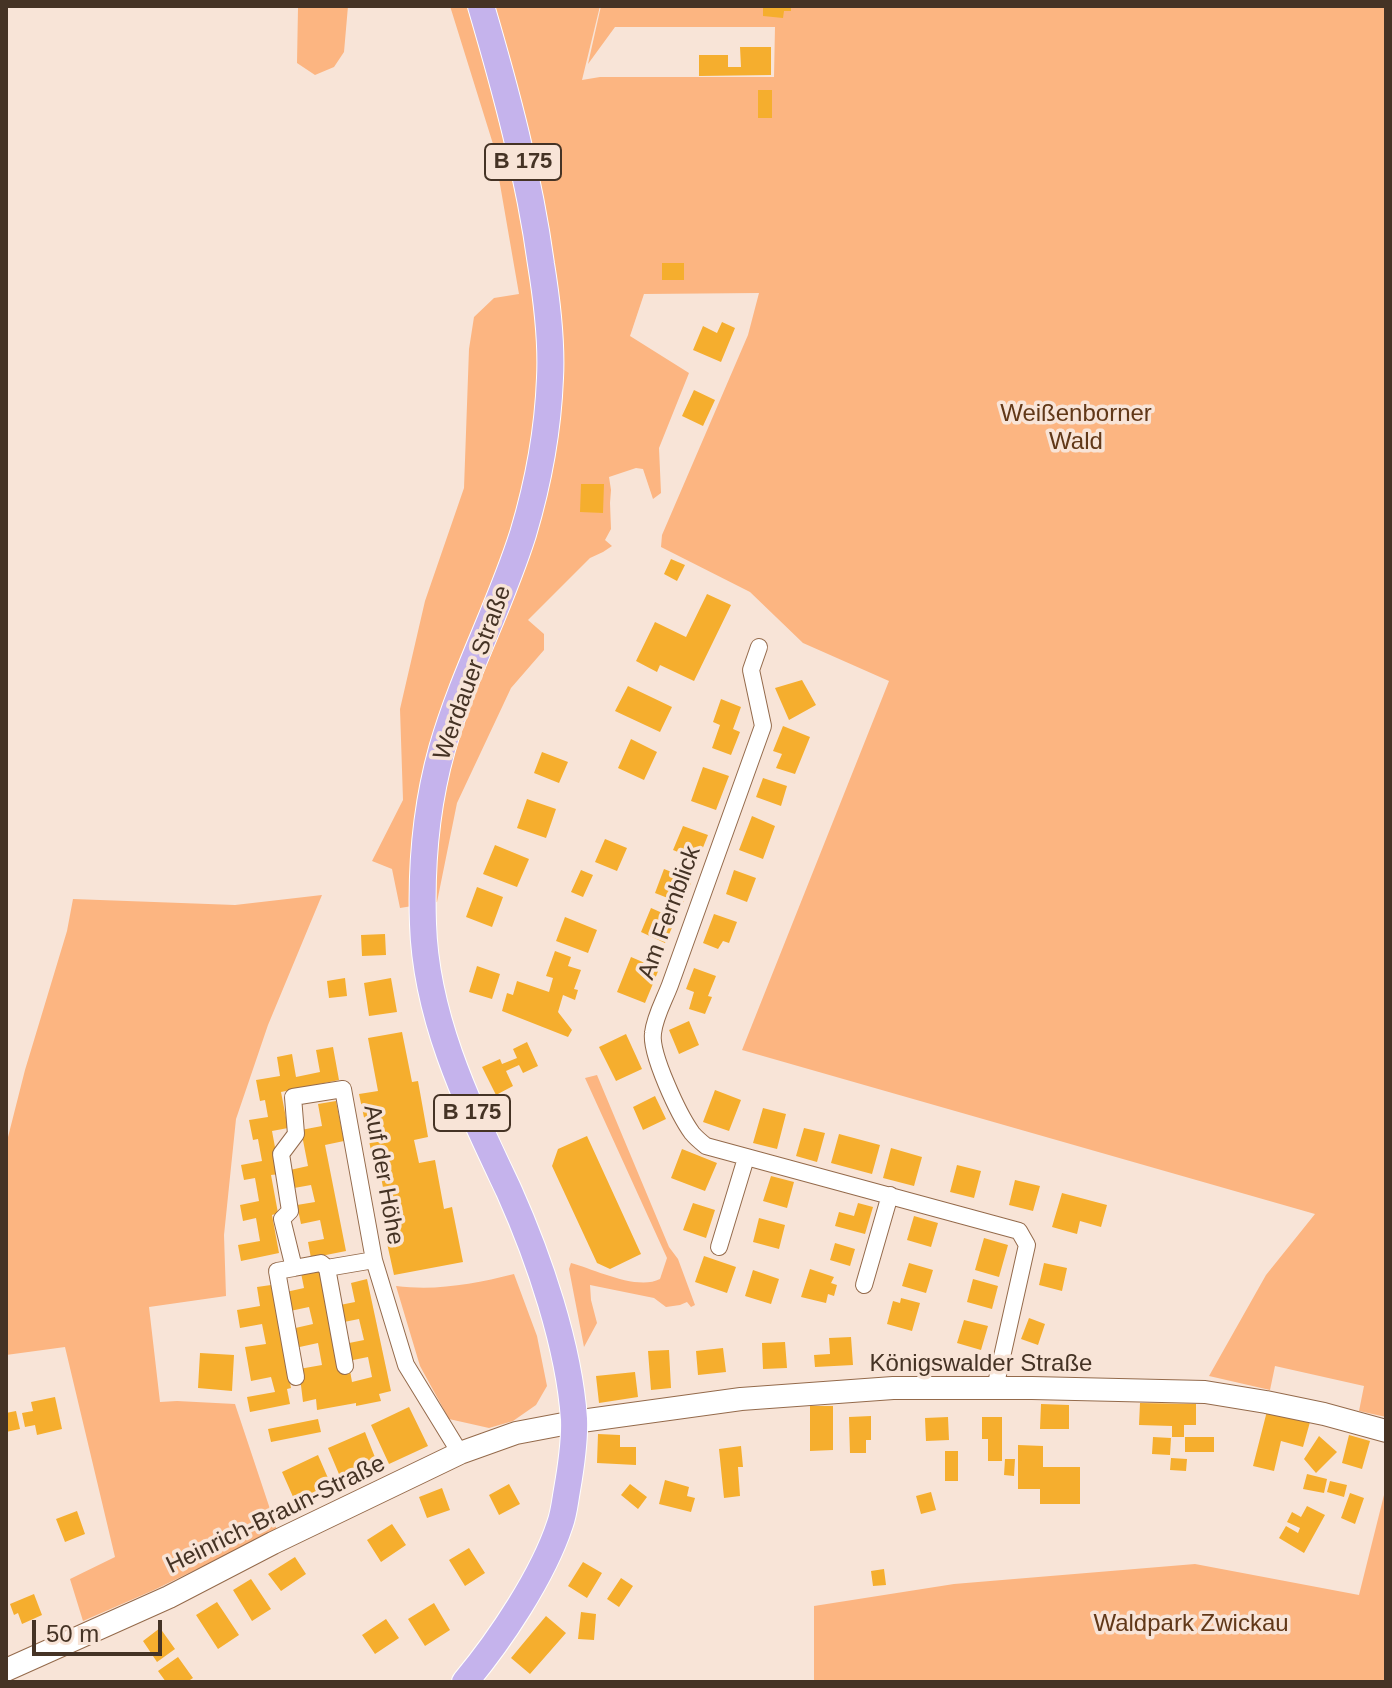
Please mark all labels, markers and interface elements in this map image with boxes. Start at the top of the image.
road number: B 175 [485,144,561,180]
park label: Weißenborner Wald [1000,400,1152,456]
street label: Werdauer Straße [428,582,518,764]
street label: Am Fernblick [633,842,707,984]
road number: B 175 [434,1095,510,1131]
street label: Auf der Höhe [357,1103,409,1247]
street label: Königswalder Straße [870,1350,1092,1378]
street label: Heinrich-Braun-Straße [162,1449,390,1581]
scale bar [36,1604,166,1654]
park label: Waldpark Zwickau [1093,1610,1289,1638]
text: 50 m [46,1620,99,1647]

